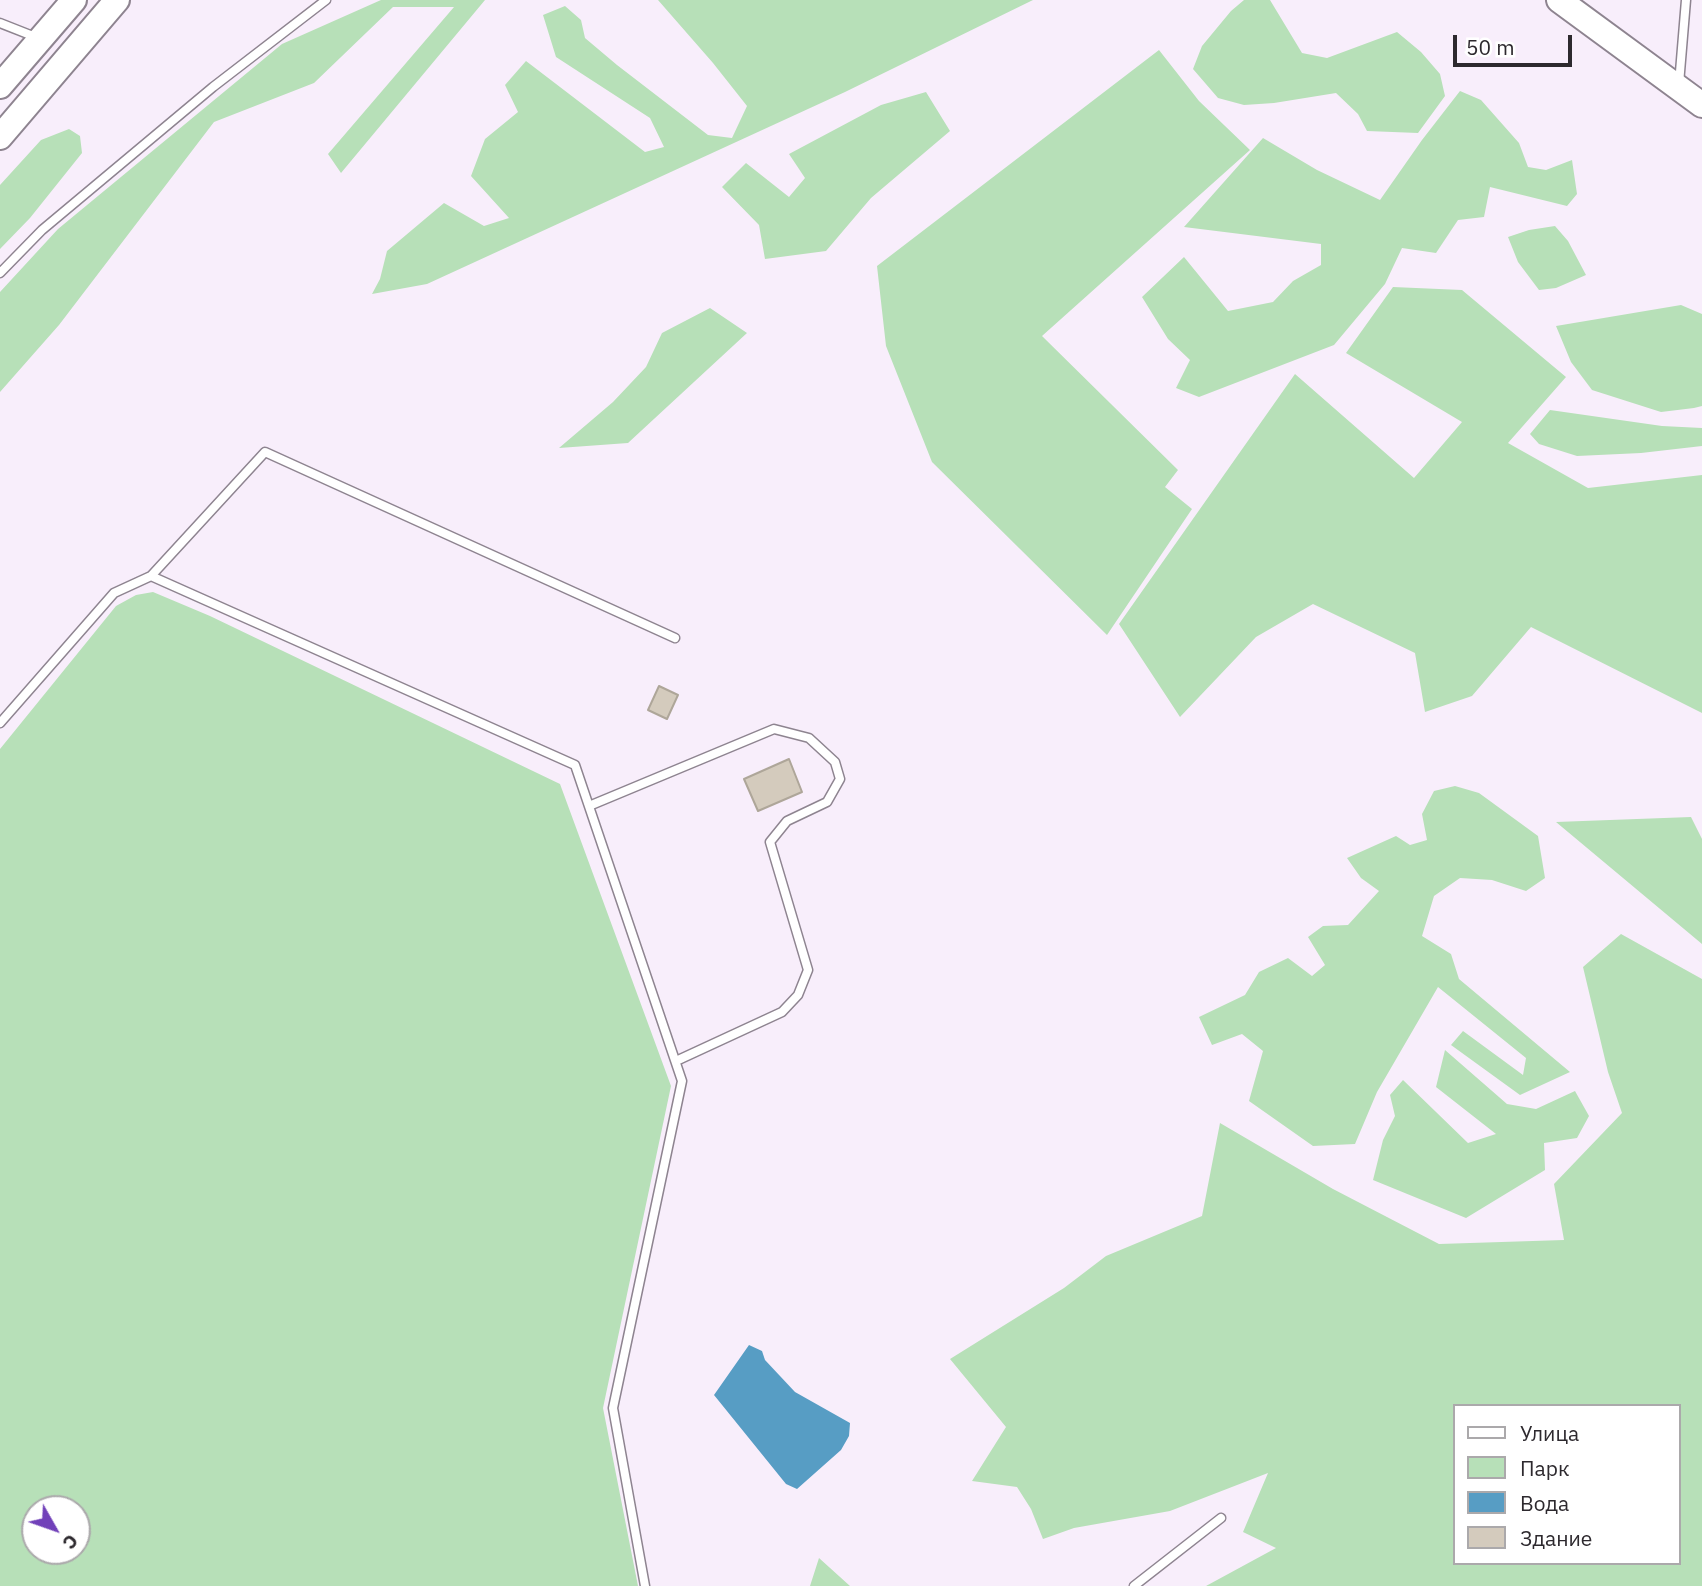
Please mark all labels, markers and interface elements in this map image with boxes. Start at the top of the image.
scale bar [1457,21,1576,65]
text: 50 m [1466,33,1515,61]
legend [1454,1404,1681,1565]
text: Улица [1520,1419,1579,1447]
text: Парк [1520,1454,1570,1482]
text: Вода [1520,1489,1569,1517]
north arrow [21,1495,91,1565]
text: Здание [1520,1524,1592,1552]
text: С [57,1530,84,1555]

